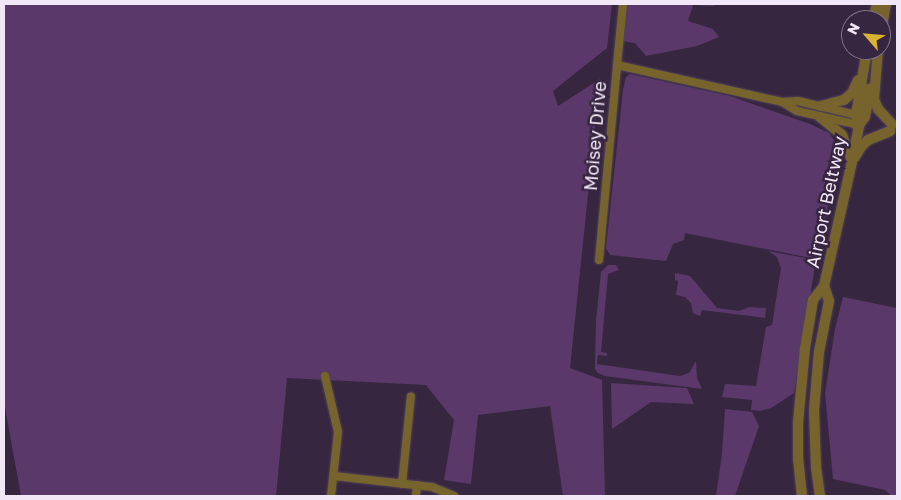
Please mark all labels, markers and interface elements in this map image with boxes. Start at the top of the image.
north arrow [841,10,891,60]
text: N [843,20,863,37]
street label: Moisey Drive [579,80,611,192]
street label: Airport Beltway [801,134,851,270]

